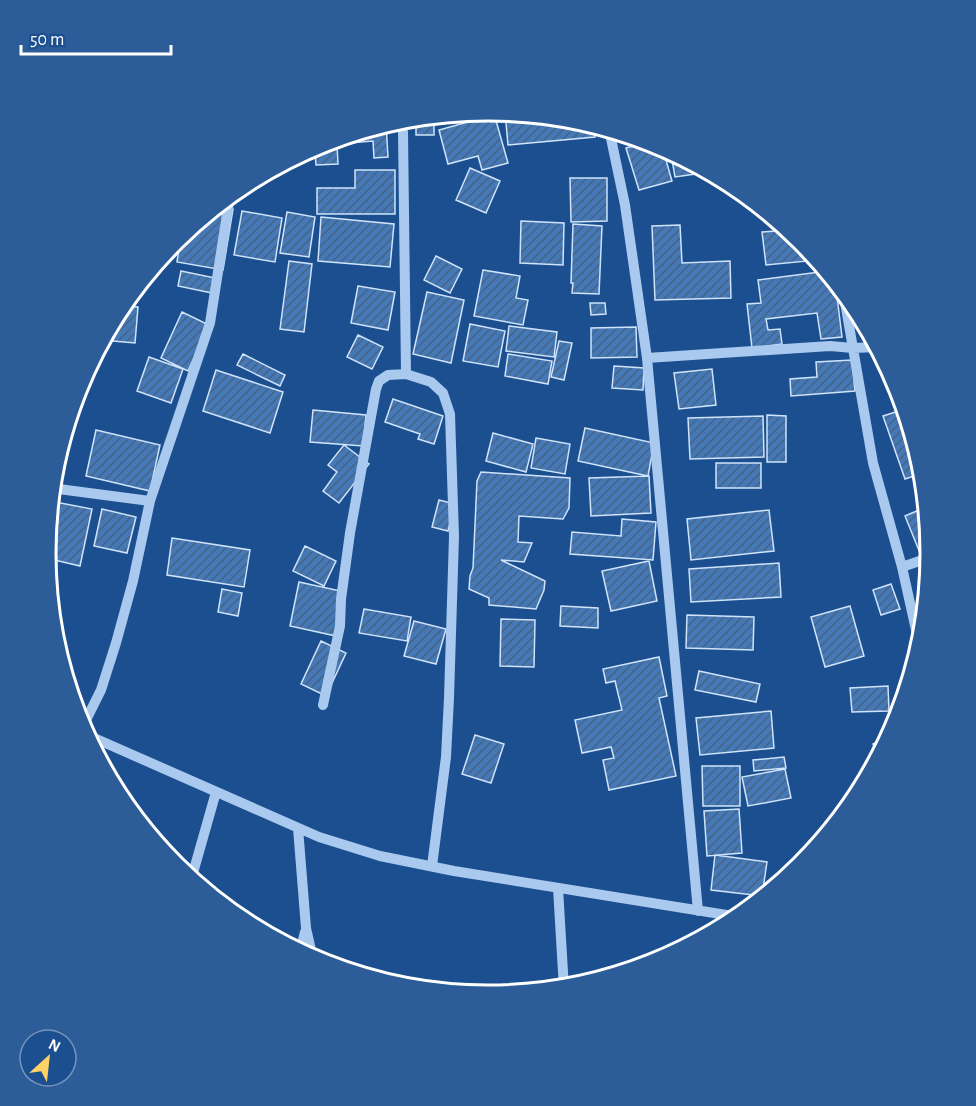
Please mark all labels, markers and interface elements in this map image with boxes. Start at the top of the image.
scale bar [21,18,171,56]
text: 50 m [30,31,64,49]
north arrow [18,1028,78,1088]
text: N [46,1036,63,1055]

